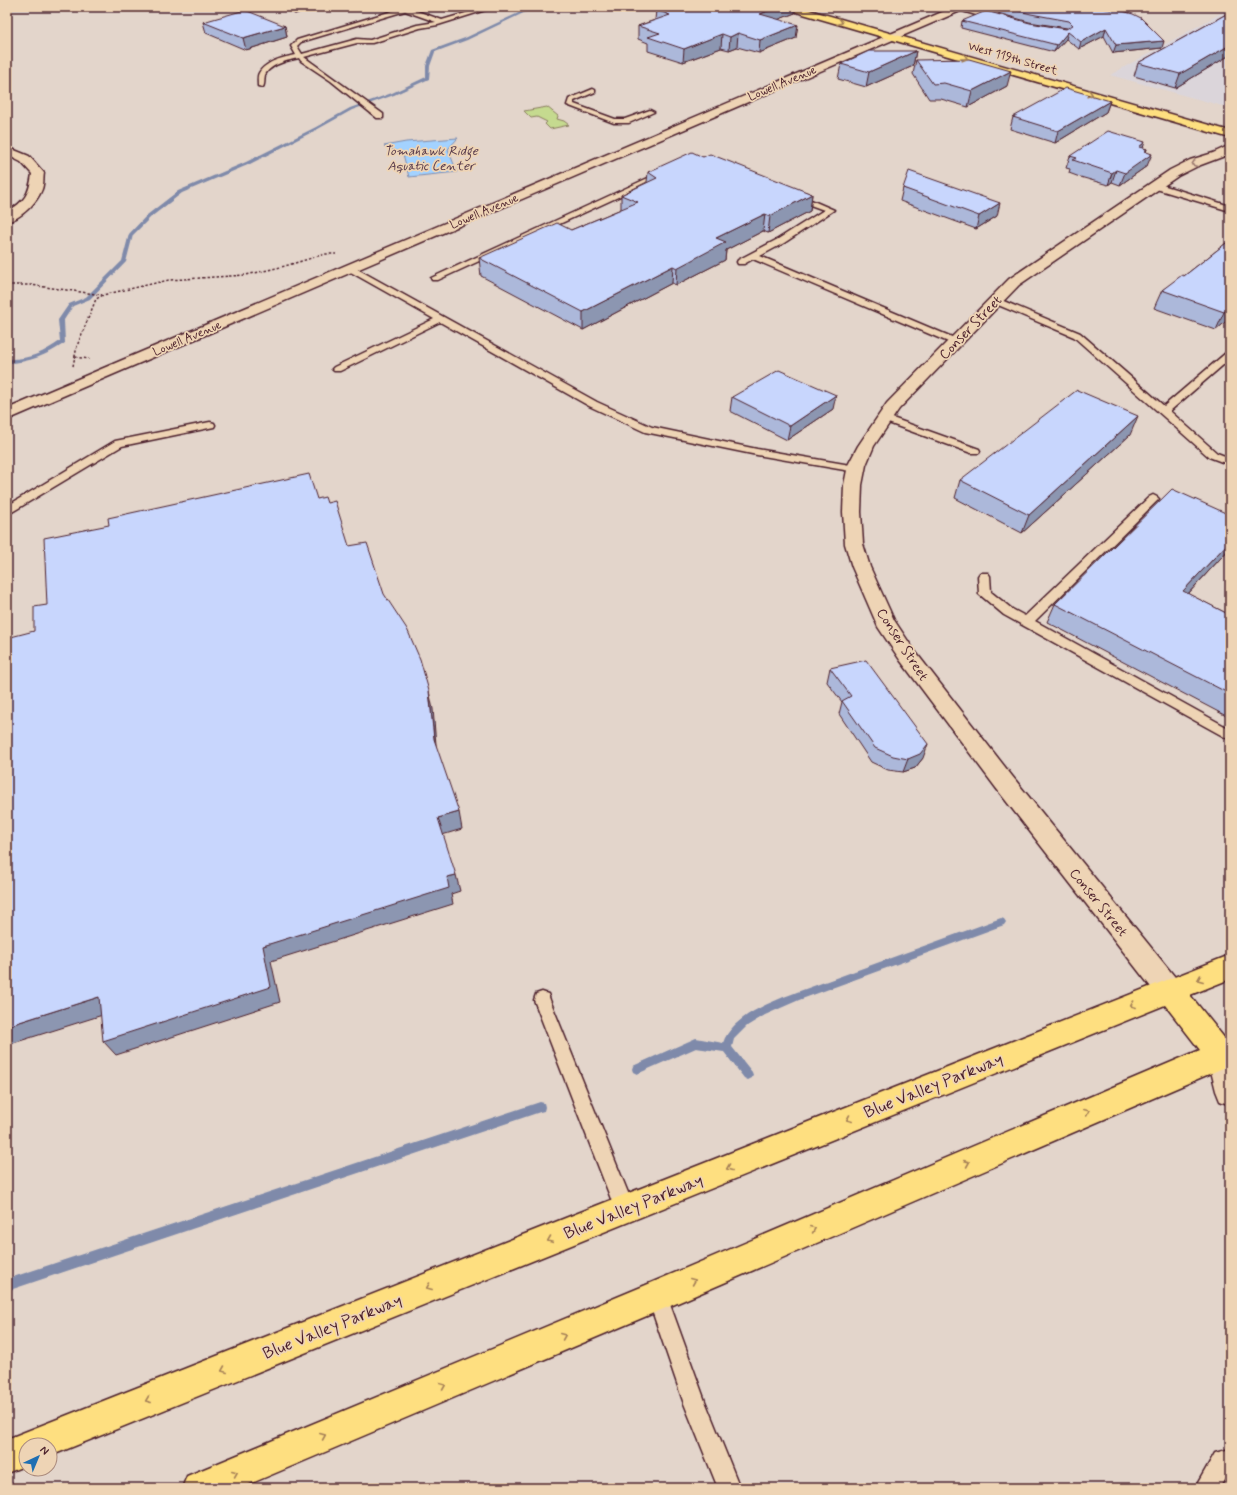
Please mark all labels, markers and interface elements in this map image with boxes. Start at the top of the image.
one-way arrow [836,17,843,26]
street label: West 119th Street [966,39,1059,79]
one-way arrow [961,53,968,62]
street label: Lowell Avenue [746,62,820,106]
one-way arrow [1086,89,1093,98]
water label: Tomahawk Ridge Aquatic Center [384,143,479,175]
one-way arrow [1191,159,1198,167]
street label: Lowell Avenue [448,190,522,234]
street label: Conser Street [935,292,1006,364]
street label: Lowell Avenue [151,317,225,361]
street label: Conser Street [872,605,932,684]
street label: Conser Street [1065,865,1131,941]
one-way arrow [1196,974,1203,982]
one-way arrow [1130,1000,1137,1008]
street label: Blue Valley Parkway [861,1048,1007,1125]
one-way arrow [1082,1109,1090,1117]
one-way arrow [846,1115,853,1123]
one-way arrow [964,1159,971,1167]
one-way arrow [725,1163,732,1171]
street label: Blue Valley Parkway [561,1169,707,1246]
one-way arrow [808,1226,816,1234]
one-way arrow [546,1235,553,1243]
one-way arrow [689,1278,697,1286]
one-way arrow [425,1283,432,1291]
street label: Blue Valley Parkway [260,1289,406,1366]
one-way arrow [560,1332,567,1340]
one-way arrow [220,1365,227,1373]
one-way arrow [439,1383,447,1391]
one-way arrow [145,1396,152,1404]
one-way arrow [319,1433,327,1441]
north arrow [18,1437,58,1477]
text: N [37,1443,52,1458]
one-way arrow [230,1470,238,1478]

